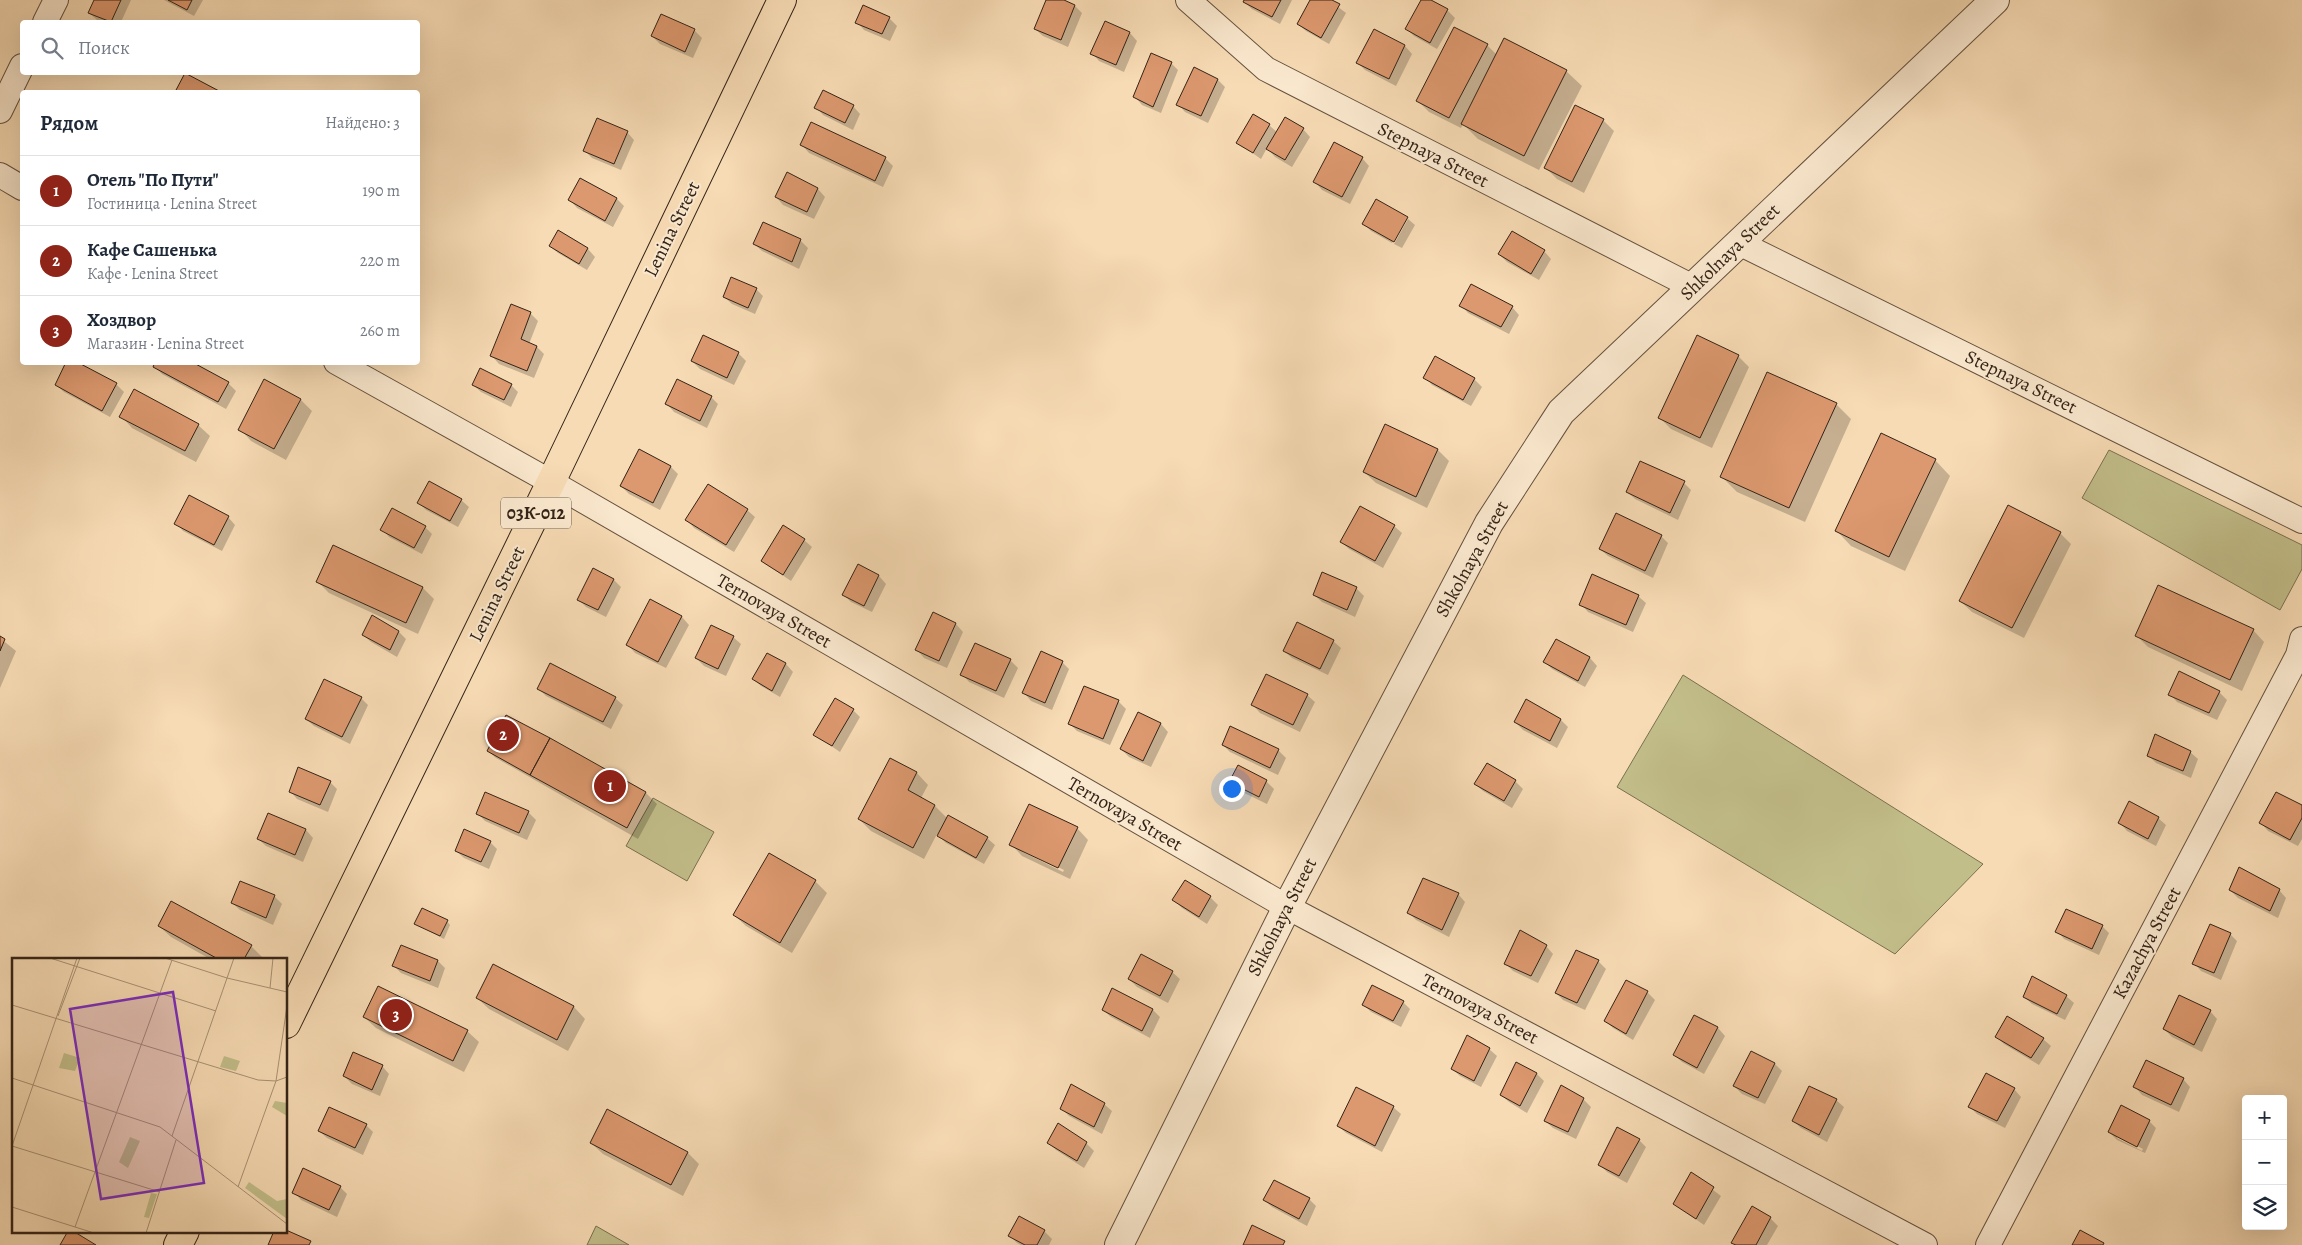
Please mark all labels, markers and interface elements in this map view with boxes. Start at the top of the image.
search box [20,20,420,75]
icon: search [38,34,66,62]
text: Поиск [78,35,130,61]
text: Рядом [40,109,98,137]
text: Найдено: 3 [325,112,400,134]
street label: Stepnaya Street [1373,116,1493,194]
text: Отель "По Пути" [87,167,219,193]
street label: Lenina Street [638,177,706,281]
text: 1 [53,180,59,202]
text: 190 m [362,180,400,202]
text: Гостиница · Lenina Street [87,193,257,215]
street label: Shkolnaya Street [1674,198,1786,306]
text: Кафе Сашенька [87,237,217,263]
text: 2 [52,250,60,272]
text: 220 m [360,250,400,272]
text: Кафе · Lenina Street [87,263,218,285]
text: Хоздвор [87,307,156,333]
text: 3 [53,320,59,342]
text: 260 m [360,320,400,342]
text: Магазин · Lenina Street [87,333,244,355]
street label: Stepnaya Street [1961,344,2081,420]
street label: Shkolnaya Street [1429,496,1515,622]
road number: 03К-012 [501,498,571,528]
street label: Lenina Street [463,542,531,646]
street label: Ternovaya Street [712,568,836,654]
pin: 2 [487,716,519,754]
pin: 1 [594,767,626,805]
street label: Ternovaya Street [1063,771,1187,857]
your location [1219,776,1245,802]
street label: Shkolnaya Street [1241,853,1323,981]
street label: Kazachya Street [2107,882,2187,1004]
inset map [12,958,288,1232]
street label: Ternovaya Street [1417,967,1543,1051]
pin: 3 [380,996,412,1034]
map controls [2242,1095,2287,1230]
button: + [2242,1095,2287,1140]
button: − [2242,1140,2287,1185]
button: layers [2242,1185,2287,1230]

